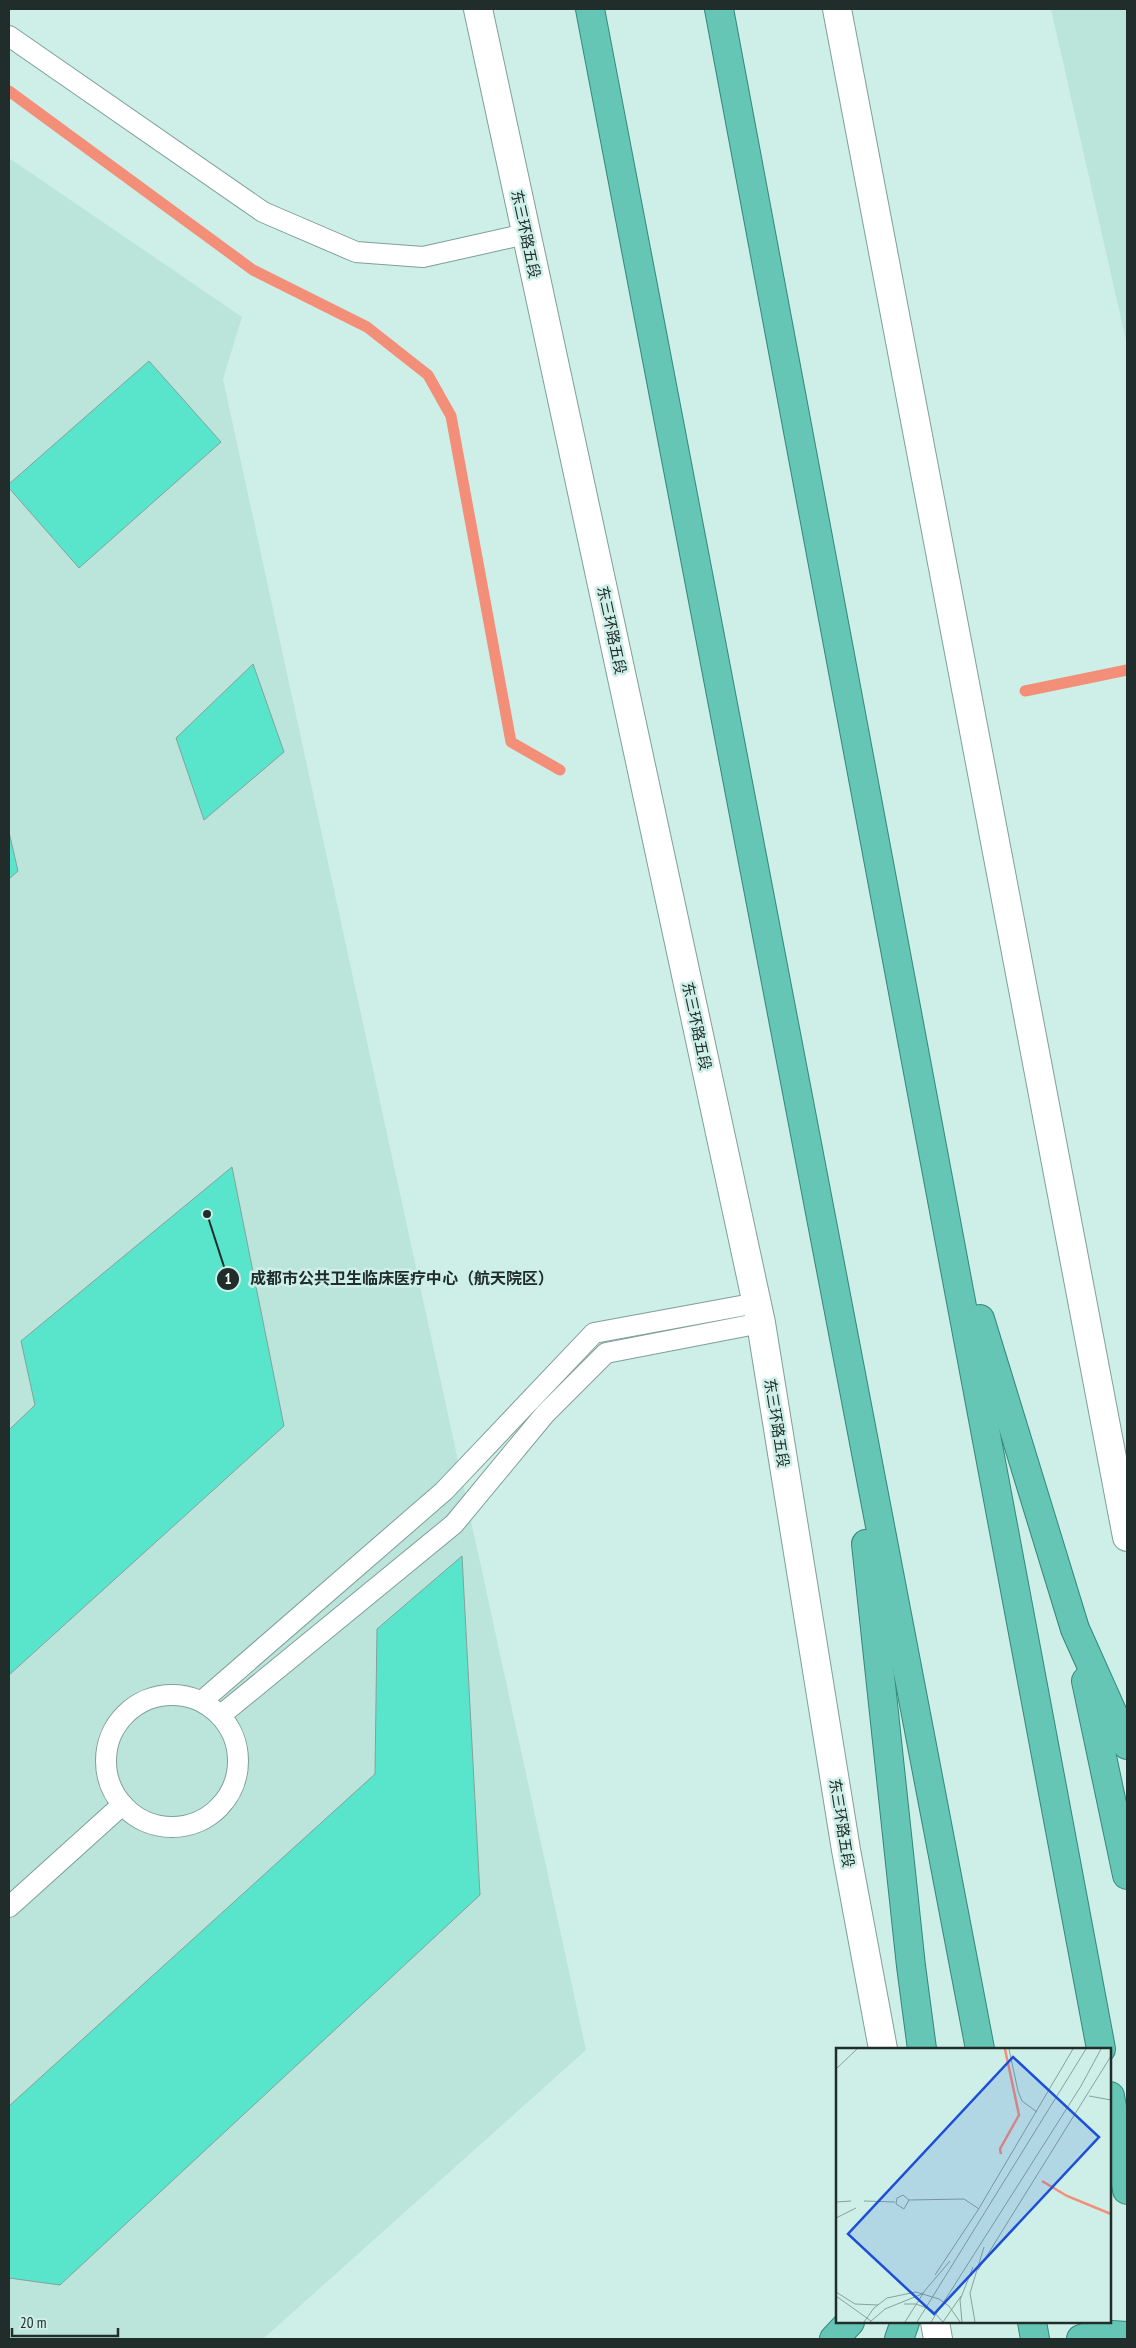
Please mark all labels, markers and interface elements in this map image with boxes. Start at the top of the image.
street label: 东三环路五段 [507,188,545,280]
street label: 东三环路五段 [593,584,631,676]
street label: 东三环路五段 [678,980,716,1072]
callout: 成都市公共卫生临床医疗中心（航天院区） [215,1263,564,1294]
text: 成都市公共卫生临床医疗中心（航天院区） [250,1268,554,1288]
text: 1 [224,1269,232,1288]
street label: 东三环路五段 [761,1377,793,1469]
street label: 东三环路五段 [826,1777,858,1869]
inset map [836,2048,1111,2323]
scale bar [12,2306,119,2338]
text: 20 m [20,2313,46,2332]

